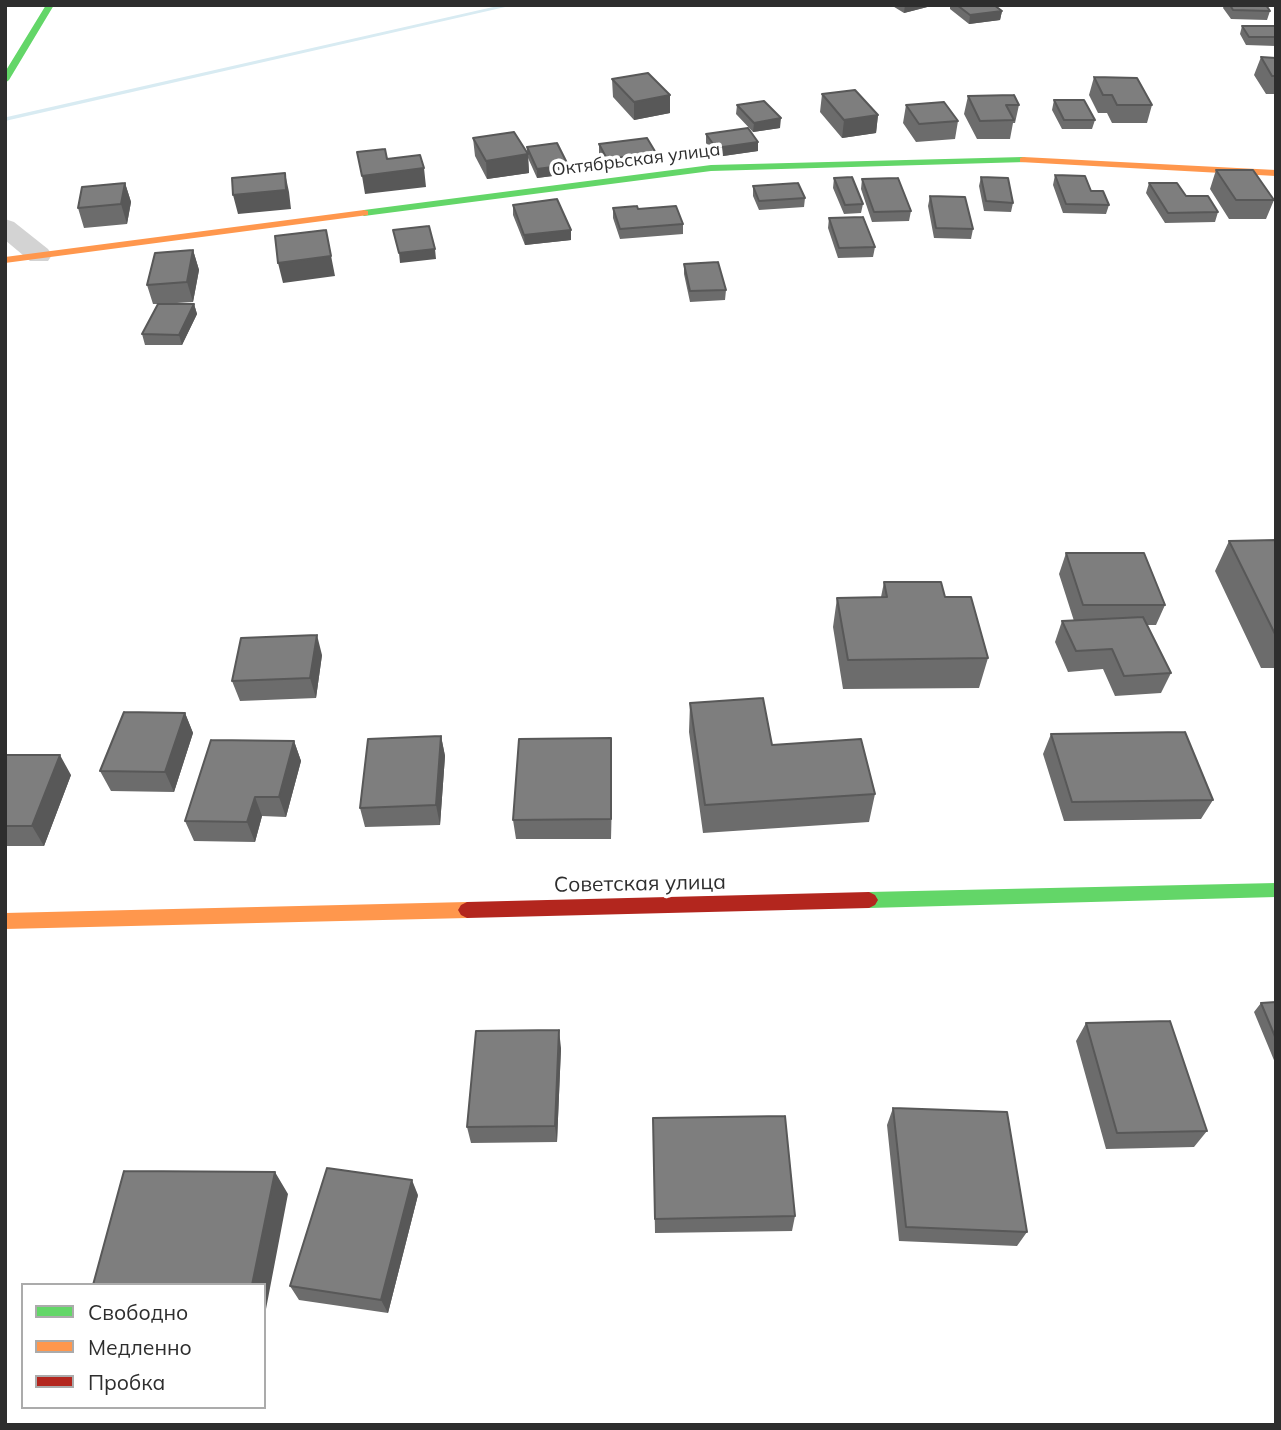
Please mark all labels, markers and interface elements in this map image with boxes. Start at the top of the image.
street label: Октябрьская улица [550,139,722,181]
street label: Советская улица [554,870,726,898]
legend [21,1283,266,1409]
text: Свободно [88,1299,188,1325]
text: Медленно [88,1334,192,1360]
text: Пробка [88,1369,165,1395]

